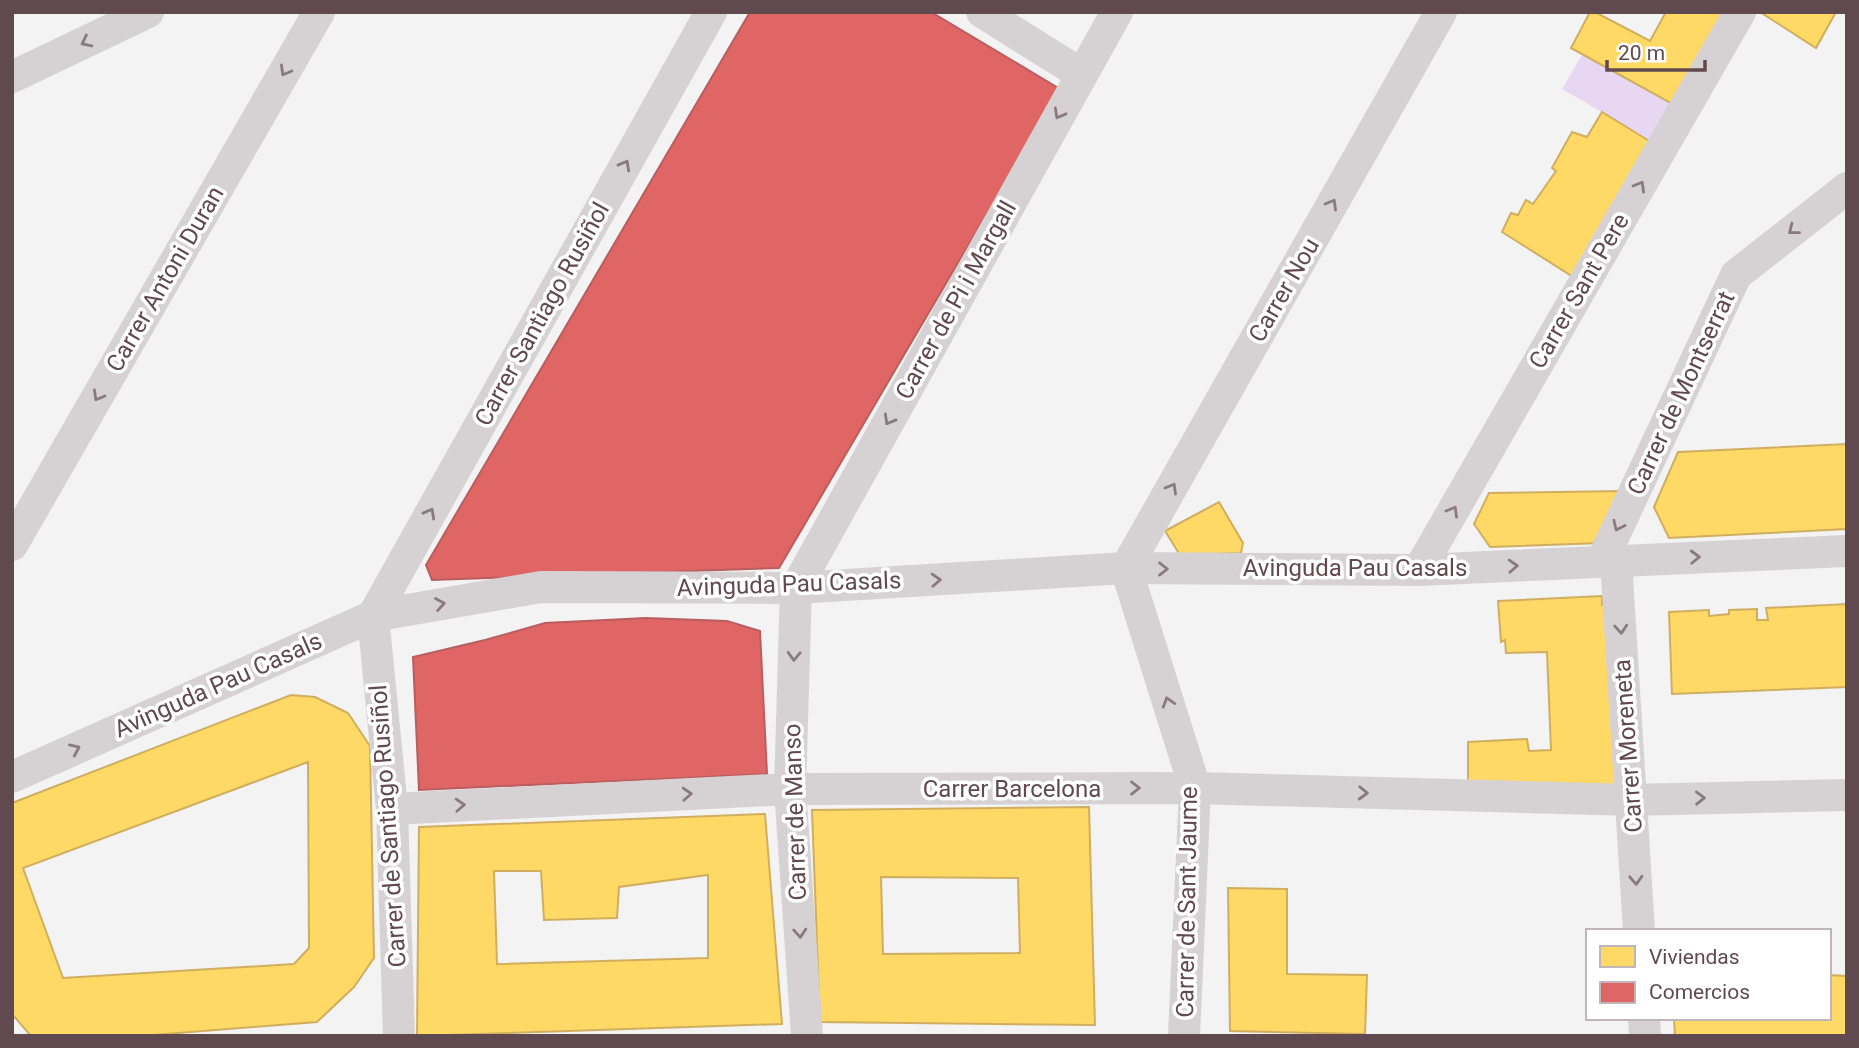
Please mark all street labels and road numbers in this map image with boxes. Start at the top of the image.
street label: Carrer Antoni Duran [100,181,230,377]
street label: Carrer de Pi i Margall [890,196,1022,404]
street label: Carrer Santiago Rusiñol [469,197,615,431]
street label: Carrer Sant Pere [1523,209,1635,373]
street label: Carrer Nou [1243,233,1325,347]
street label: Carrer de Montserrat [1622,287,1741,499]
street label: Avinguda Pau Casals [1243,554,1467,582]
street label: Avinguda Pau Casals [676,566,902,602]
street label: Avinguda Pau Casals [110,627,326,743]
street label: Carrer Moreneta [1608,658,1648,834]
street label: Carrer de Santiago Rusiñol [364,684,412,968]
street label: Carrer de Manso [778,723,812,901]
street label: Carrer Barcelona [923,775,1101,803]
street label: Carrer de Sant Jaume [1171,786,1203,1018]

